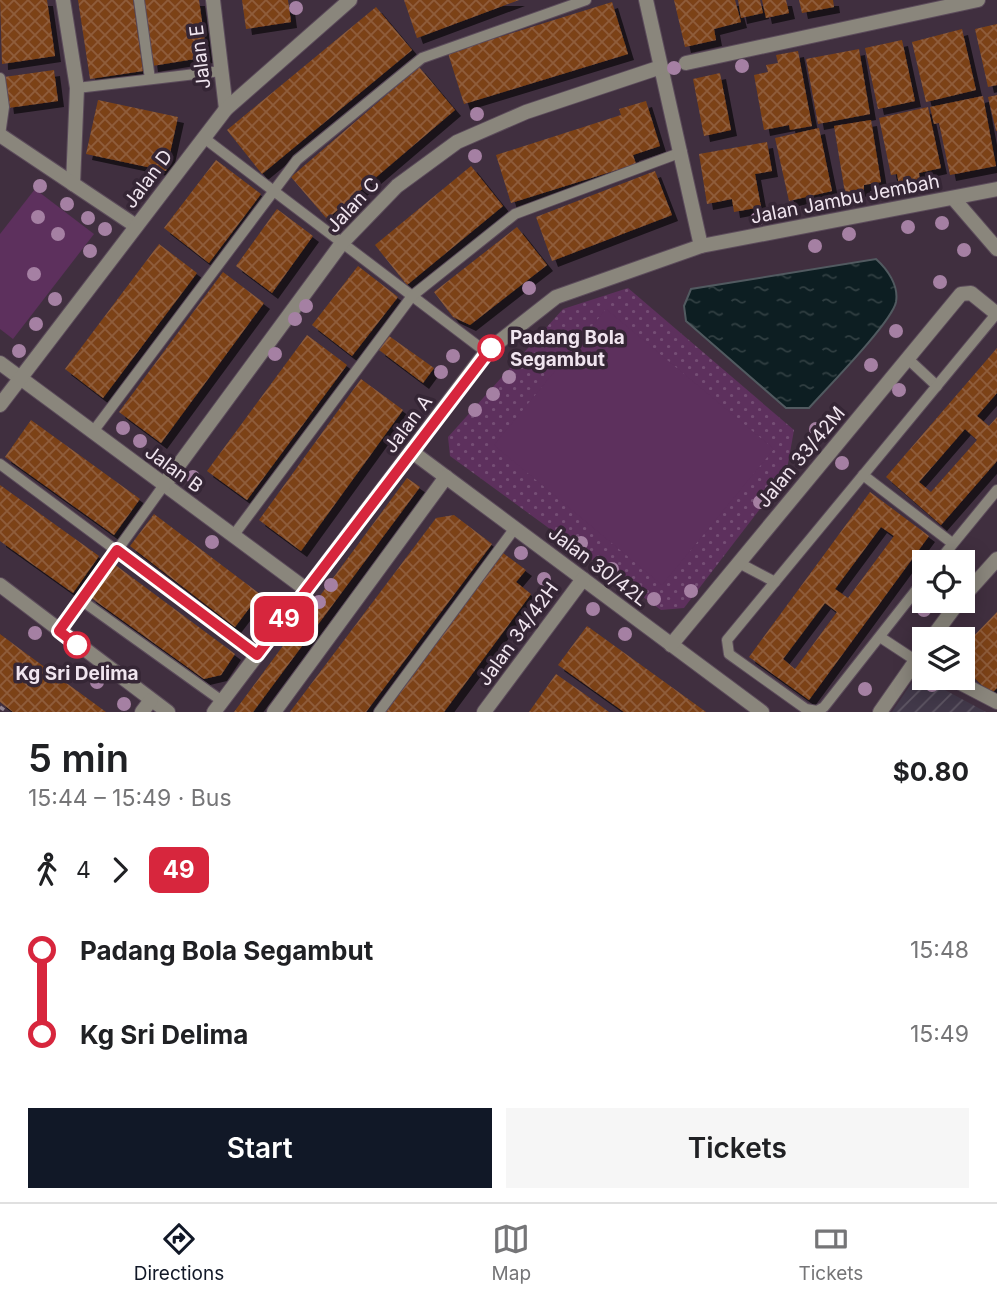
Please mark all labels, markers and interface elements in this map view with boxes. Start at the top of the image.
street label: Jalan E [185,23,215,91]
street label: Jalan D [119,145,177,213]
street label: Jalan Jambu Jembah [749,169,941,229]
street label: Jalan C [322,173,384,237]
place label: Padang Bola Segambut [510,326,625,371]
marker: Padang Bola Segambut [478,335,504,361]
street label: Jalan A [379,391,437,457]
street label: Jalan 33/42M [752,402,850,512]
street label: Jalan B [141,440,207,498]
street label: Jalan 30/42L [544,521,652,611]
map controls [912,550,975,690]
button: locate [912,550,975,613]
street label: Jalan 34/42H [473,578,563,690]
line badge: 49 [252,596,316,642]
text: 49 [268,604,300,633]
button: layers [912,627,975,690]
marker: Kg Sri Delima [64,632,90,658]
place label: Kg Sri Delima [15,662,139,685]
text: 5 min [28,735,129,781]
text: $0.80 [893,756,969,787]
text: 15:44 – 15:49 · Bus [28,784,232,812]
icon: walk [28,851,66,889]
icon: forward [101,851,139,889]
text: 49 [163,855,195,884]
text: 4 [76,856,91,884]
text: Padang Bola Segambut [80,935,373,966]
text: 15:48 [910,936,969,964]
text: Kg Sri Delima [80,1019,248,1050]
text: 15:49 [910,1020,969,1048]
button: Start [28,1108,492,1188]
button: Tickets [506,1108,969,1188]
tab: Directions [134,1220,224,1285]
tab: Map [492,1220,531,1285]
tab: Tickets [798,1220,863,1285]

